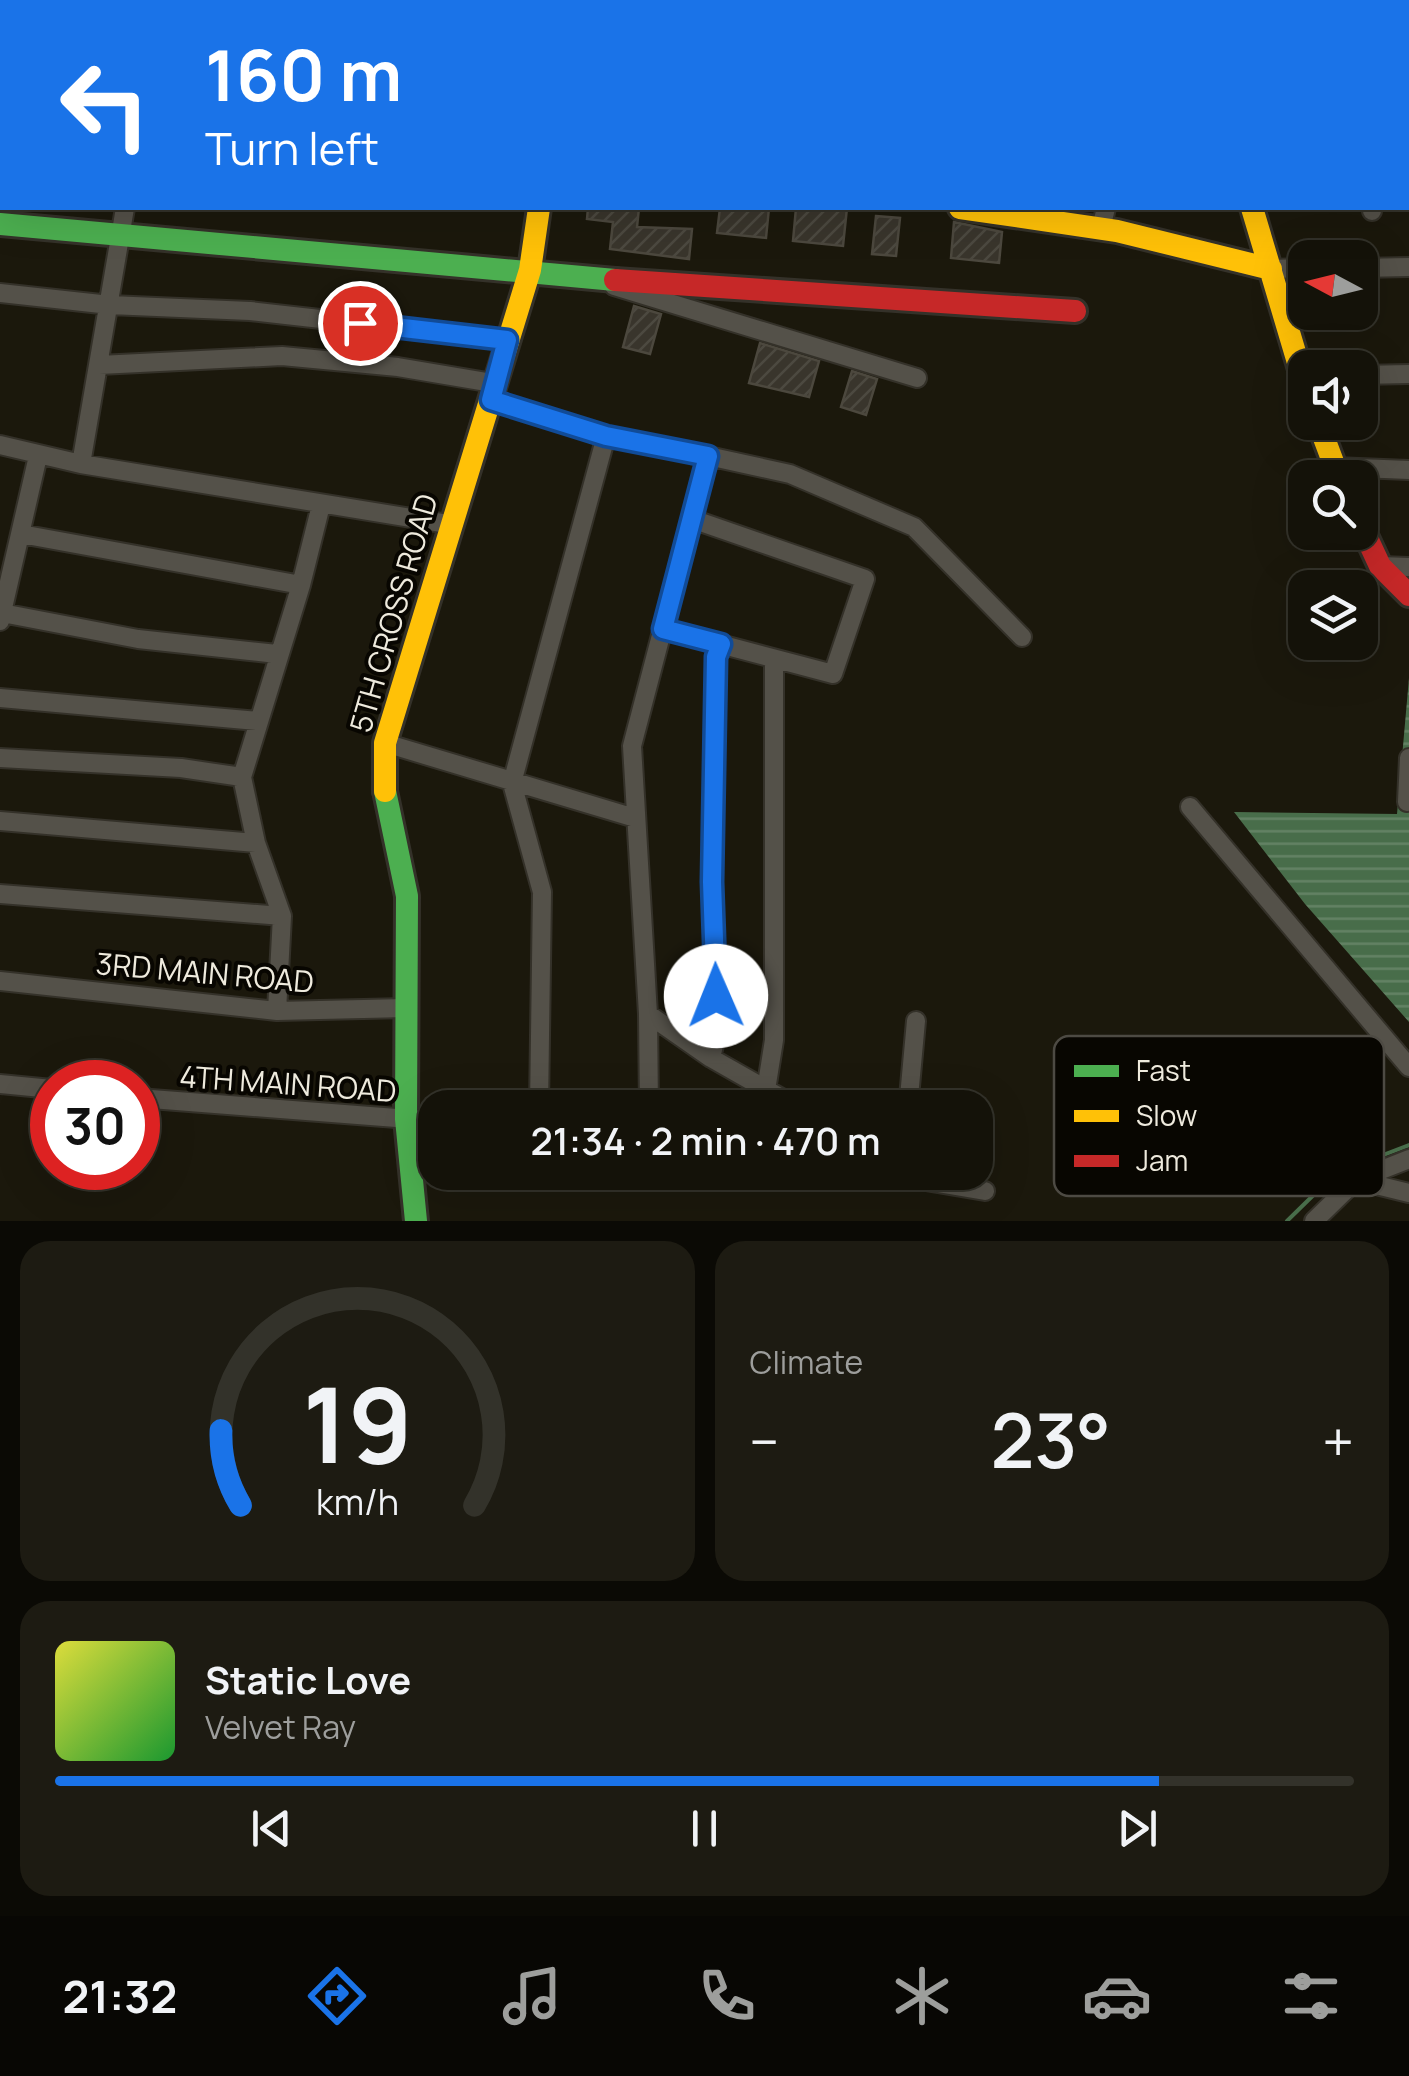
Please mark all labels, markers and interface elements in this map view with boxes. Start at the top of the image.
text: 160 m [205,26,402,122]
icon: left [40,40,170,170]
text: Turn left [205,117,379,179]
north arrow [1288,240,1378,330]
map controls [1288,240,1378,660]
pin [318,281,403,366]
icon: arrive [333,296,388,351]
button: sound [1288,350,1378,440]
button: search [1288,460,1378,550]
street label: 5TH CROSS ROAD [339,489,447,737]
button: layers [1288,570,1378,660]
street label: 3RD MAIN ROAD [94,942,316,1002]
position arrow [664,944,768,1048]
legend [1054,1036,1384,1196]
text: Fast [1136,1051,1191,1089]
street label: 4TH MAIN ROAD [178,1055,398,1111]
speed limit sign: 30 [30,1060,160,1190]
text: Slow [1136,1096,1197,1134]
text: 21:34 · 2 min · 470 m [530,1114,881,1166]
text: Jam [1136,1141,1188,1179]
text: Climate [750,1340,863,1384]
text: 19 [302,1352,412,1494]
text: 23° [990,1388,1111,1491]
text: − [750,1403,779,1479]
text: + [1322,1403,1354,1479]
text: km/h [316,1477,399,1526]
text: Static Love [205,1653,411,1705]
text: Velvet Ray [205,1705,356,1749]
icon: previous [244,1801,299,1856]
icon: pause [677,1801,732,1856]
icon: next [1110,1801,1165,1856]
icon: directions [302,1961,372,2031]
icon: music [497,1961,567,2031]
icon: phone [692,1961,762,2031]
icon: climate [887,1961,957,2031]
icon: car [1082,1961,1152,2031]
icon: filters [1276,1961,1346,2031]
text: 21:32 [62,1965,177,2027]

